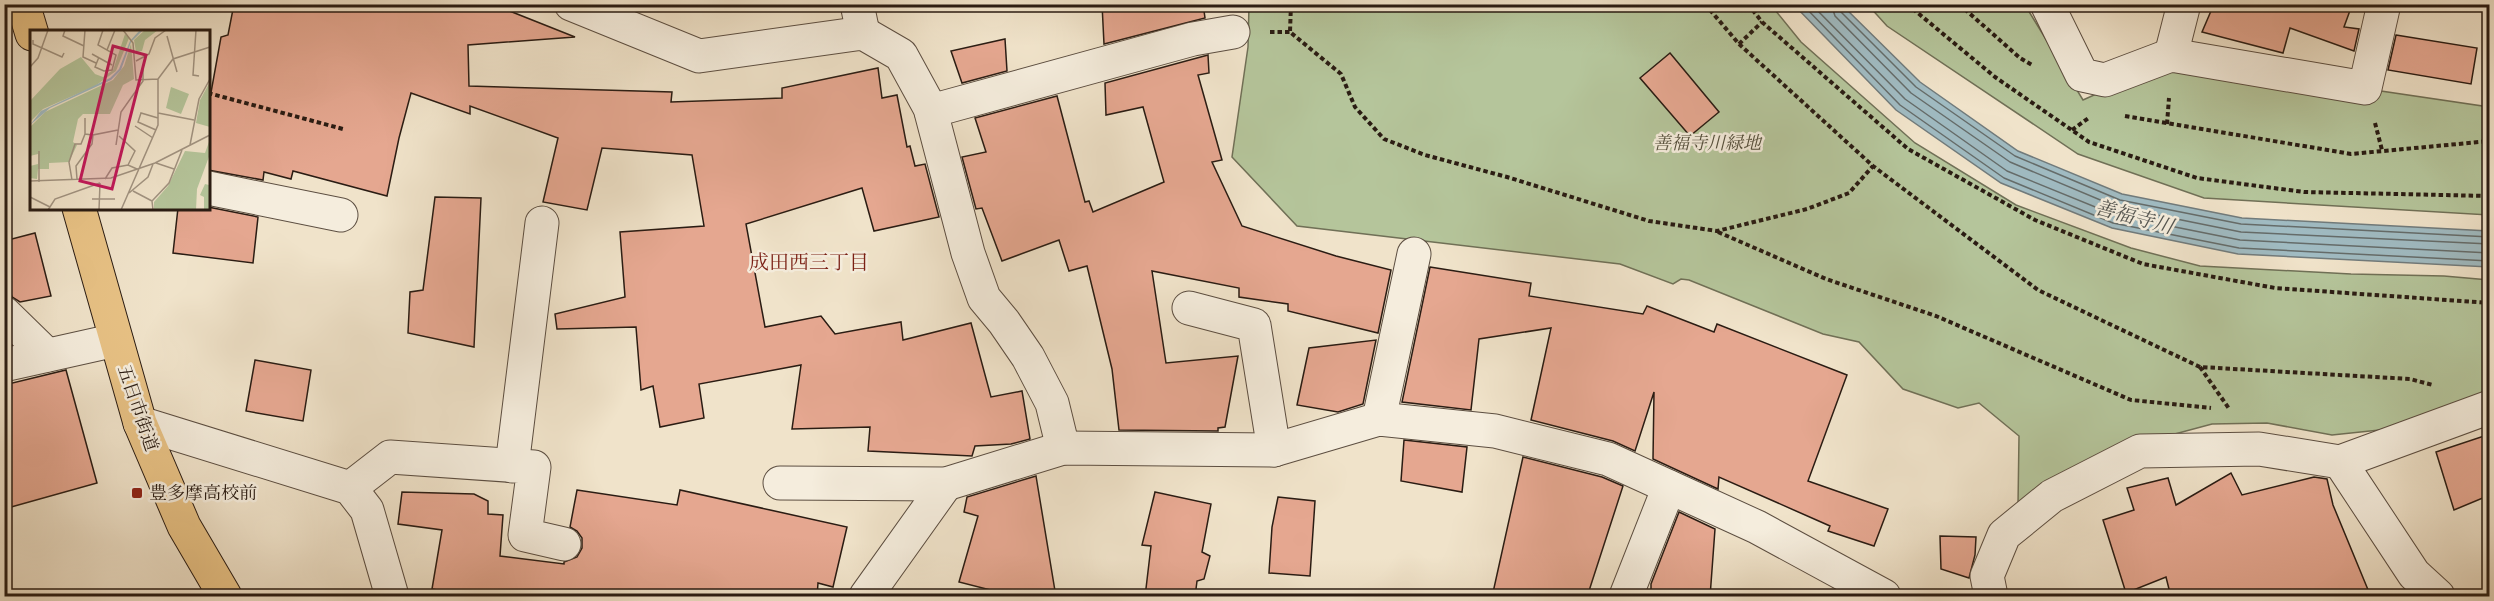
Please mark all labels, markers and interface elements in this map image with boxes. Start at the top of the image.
inset map [30,30,210,210]
park label: 善福寺川緑地 [1653,131,1763,155]
water label: 善福寺川 [2092,194,2178,241]
district label: 成田西三丁目 [749,249,869,276]
street label: 五日市街道 [112,362,164,454]
place label: 豊多摩高校前 [149,481,257,505]
marker: 豊多摩高校前 [130,486,144,500]

